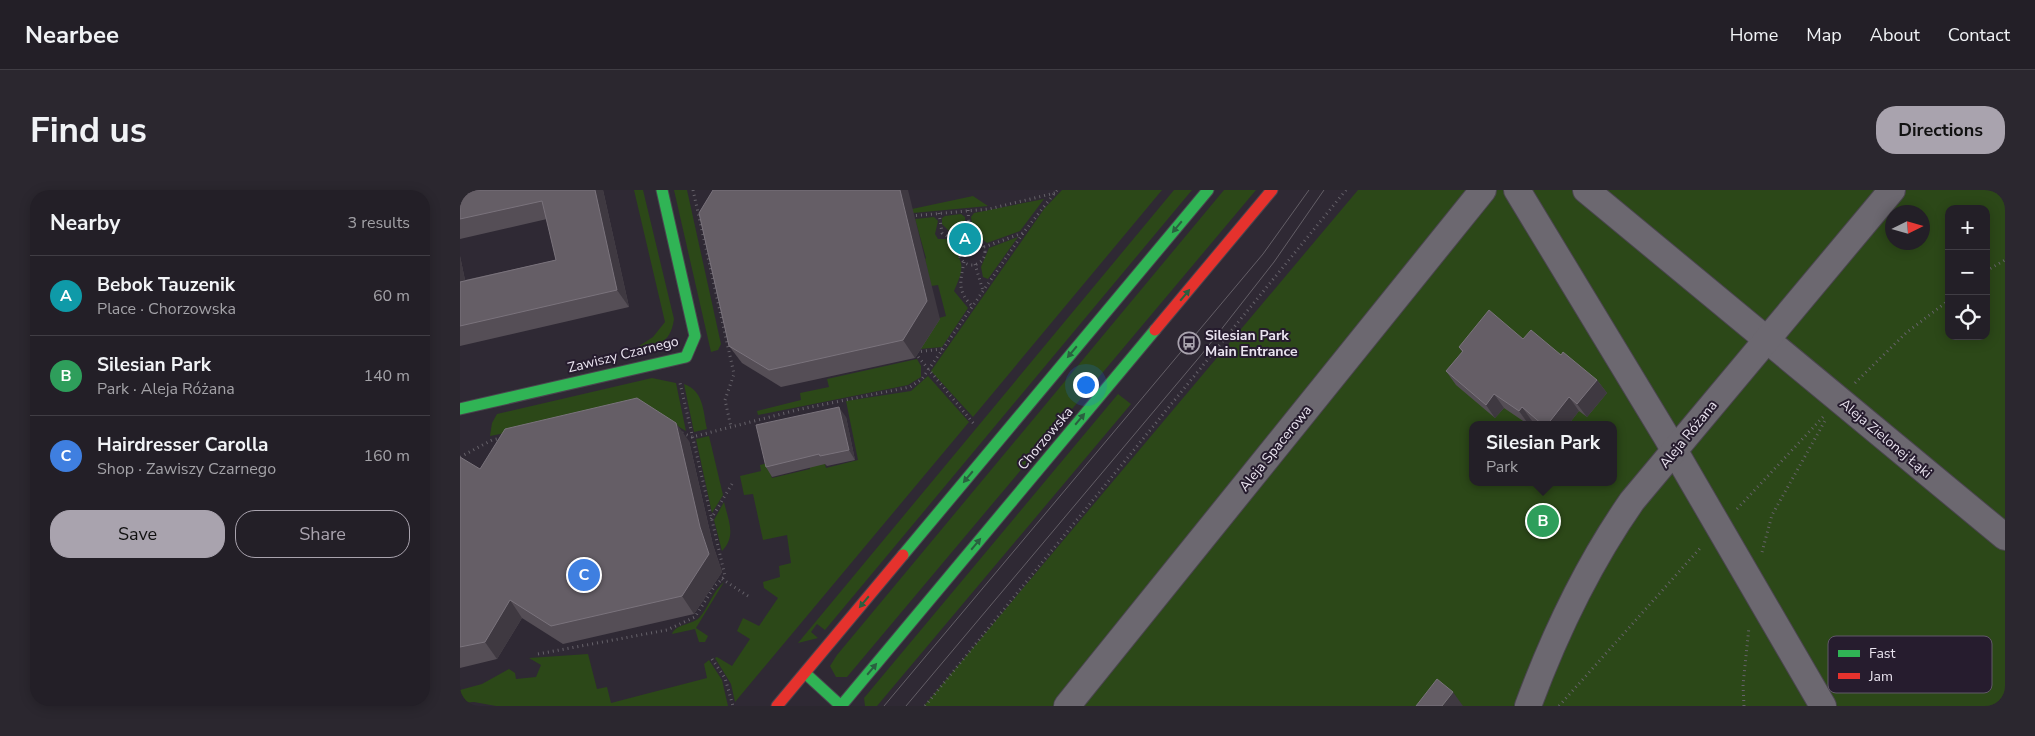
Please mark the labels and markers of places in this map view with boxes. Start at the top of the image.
pin: A [949,220,981,258]
place label: Silesian Park Main Entrance [1205,326,1298,361]
bus stop icon: Silesian Park Main Entrance [1177,331,1201,355]
pin: B [1527,502,1559,540]
pin: C [568,556,600,594]

